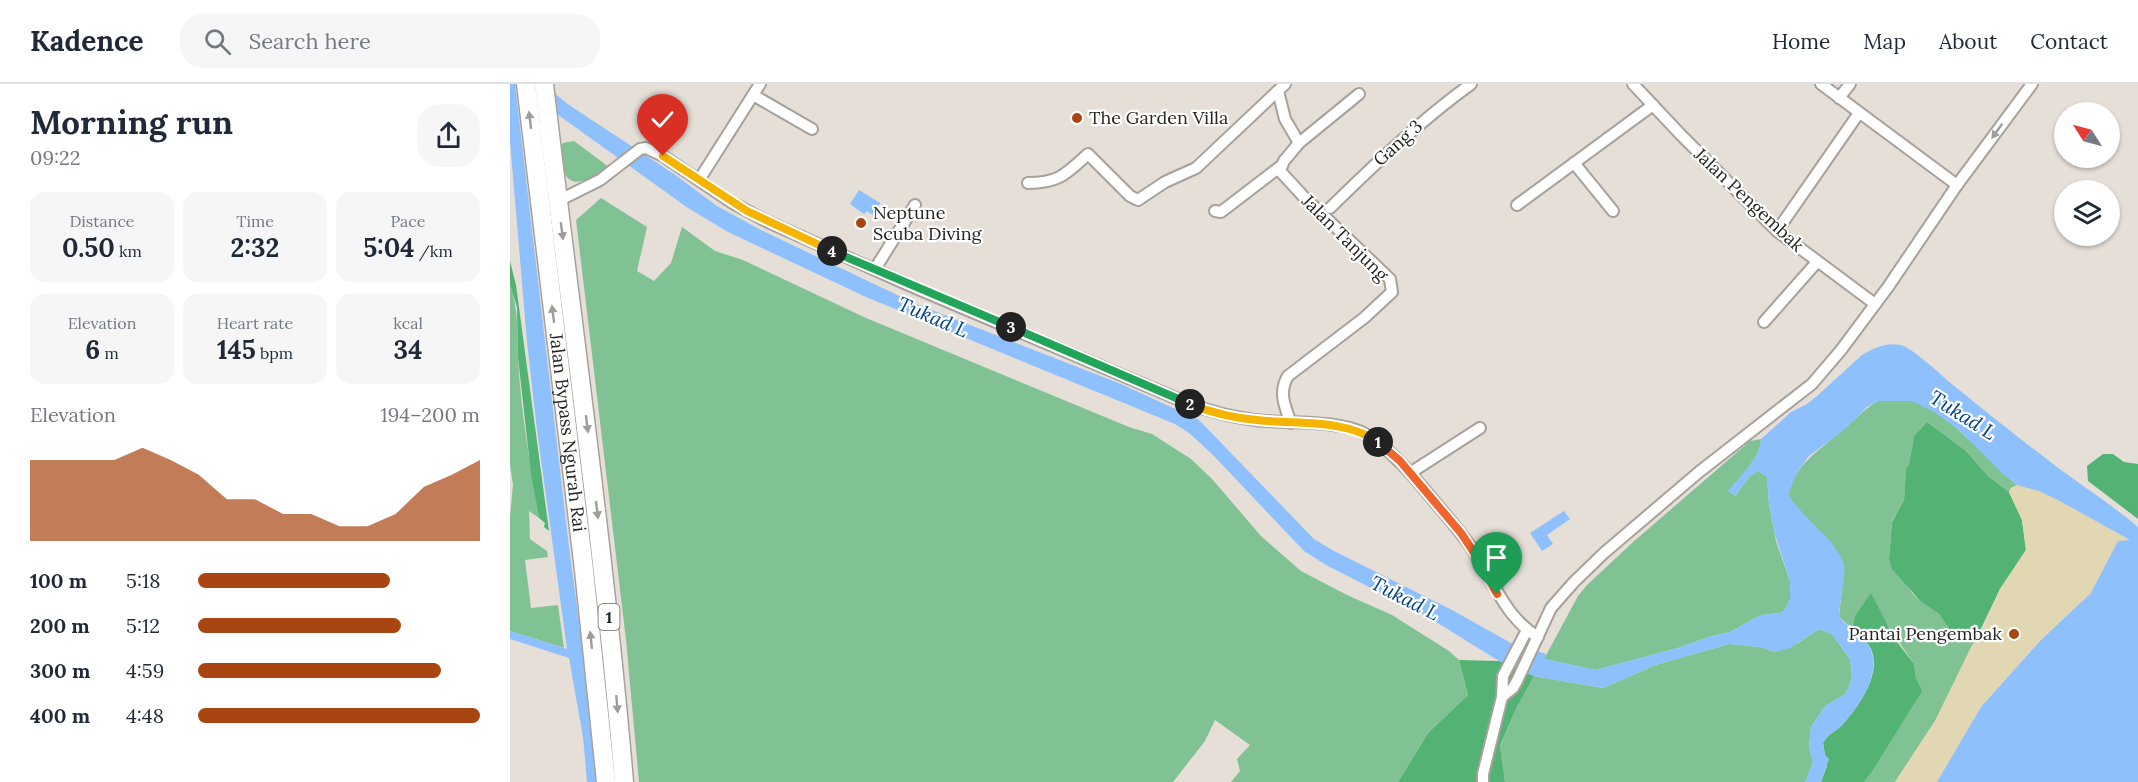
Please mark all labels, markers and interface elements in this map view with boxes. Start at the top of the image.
search box [180,14,600,68]
text: Kadence [30,23,144,59]
icon: search [201,25,234,58]
text: Search here [249,27,371,55]
text: Home [1772,28,1830,55]
text: Map [1863,28,1906,55]
text: About [1939,28,1997,55]
text: Contact [2030,28,2108,55]
pin [637,94,688,156]
text: Morning run [30,101,233,143]
north arrow [2054,102,2120,168]
map controls [2054,102,2120,246]
icon: check [646,103,679,136]
button: share [417,104,480,167]
place label: The Garden Villa [1089,106,1228,129]
one-way arrow [525,110,535,129]
marker: The Garden Villa [1070,111,1084,125]
street label: Gang 3 [1368,114,1427,171]
one-way arrow [1991,123,2003,139]
street label: Jalan Pengembak [1689,142,1809,257]
text: 09:22 [30,145,80,170]
button: layers [2054,180,2120,246]
street label: Jalan Tanjung [1297,189,1394,287]
place label: Neptune Scuba Diving [873,201,983,245]
text: Distance [69,211,135,231]
text: Time [236,211,274,231]
text: Pace [391,211,425,231]
marker: Neptune Scuba Diving [854,216,868,230]
one-way arrow [557,222,566,241]
text: 0.50 [62,231,115,264]
text: 2:32 [231,231,279,264]
text: 5:04 [363,231,415,264]
pin: 4 [817,236,847,266]
text: km [115,241,142,261]
text: /km [415,241,453,261]
text: 4 [828,241,836,261]
water label: Tukad L [894,291,972,342]
one-way arrow [548,304,558,323]
pin: 3 [996,312,1026,342]
text: Elevation [68,313,136,333]
text: Heart rate [217,313,293,333]
text: kcal [393,313,423,333]
text: 3 [1007,317,1015,337]
street label: Jalan Bypass Ngurah Rai [545,331,591,533]
text: 6 [85,333,100,366]
text: 145 [217,333,256,366]
text: 34 [394,333,422,366]
text: m [100,343,119,363]
text: bpm [256,343,293,363]
water label: Tukad L [1925,384,2001,445]
pin: 2 [1175,389,1205,419]
text: 2 [1186,394,1194,414]
text: Elevation [30,402,116,427]
text: 194–200 m [380,402,480,427]
one-way arrow [582,415,592,434]
pin: 1 [1363,427,1393,457]
text: 1 [1375,432,1381,452]
one-way arrow [592,500,602,519]
pin [1471,532,1522,594]
icon: arrive [1480,541,1513,574]
text: 100 m [30,568,87,593]
text: 5:18 [126,568,160,593]
water label: Tukad L [1367,570,1444,625]
road number: 1 [598,604,620,630]
text: 200 m [30,613,90,638]
text: 5:12 [126,613,160,638]
place label: Pantai Pengembak [1849,622,2002,645]
marker: Pantai Pengembak [2007,627,2021,641]
one-way arrow [586,631,596,650]
text: 300 m [30,658,90,683]
text: 4:59 [126,658,164,683]
one-way arrow [612,694,622,713]
text: 400 m [30,703,90,728]
text: 4:48 [126,703,164,728]

